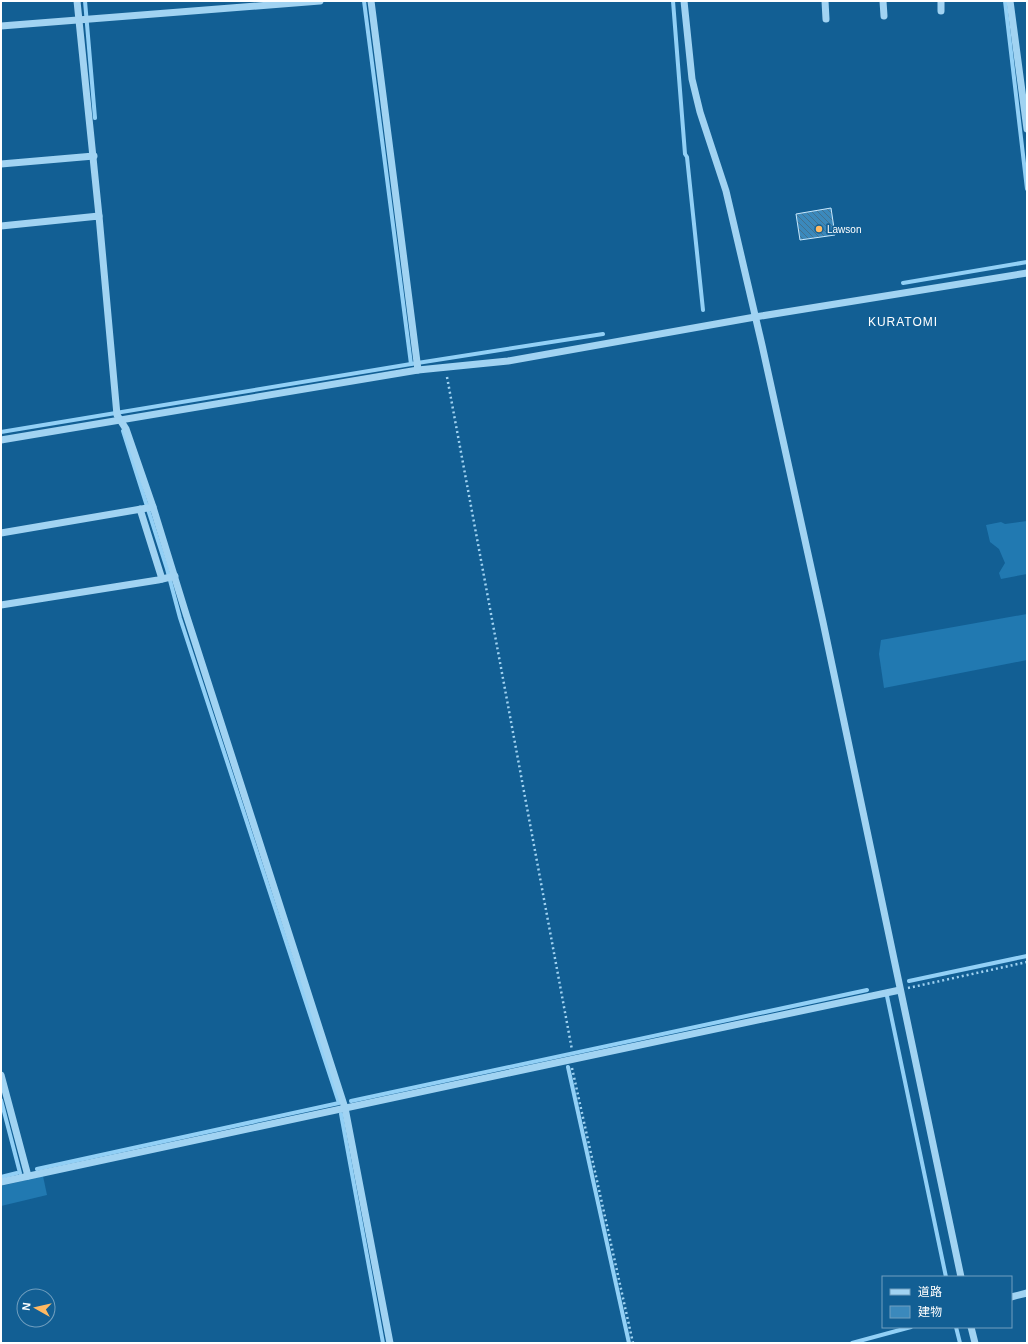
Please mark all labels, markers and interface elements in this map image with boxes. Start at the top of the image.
marker: Lawson [814,224,824,234]
place label: Lawson [827,224,861,235]
district label: KURATOMI [868,315,938,329]
legend [882,1276,1012,1328]
text: 道路 [918,1285,942,1299]
north arrow [16,1288,56,1328]
text: N [20,1302,33,1311]
text: 建物 [918,1305,942,1319]

